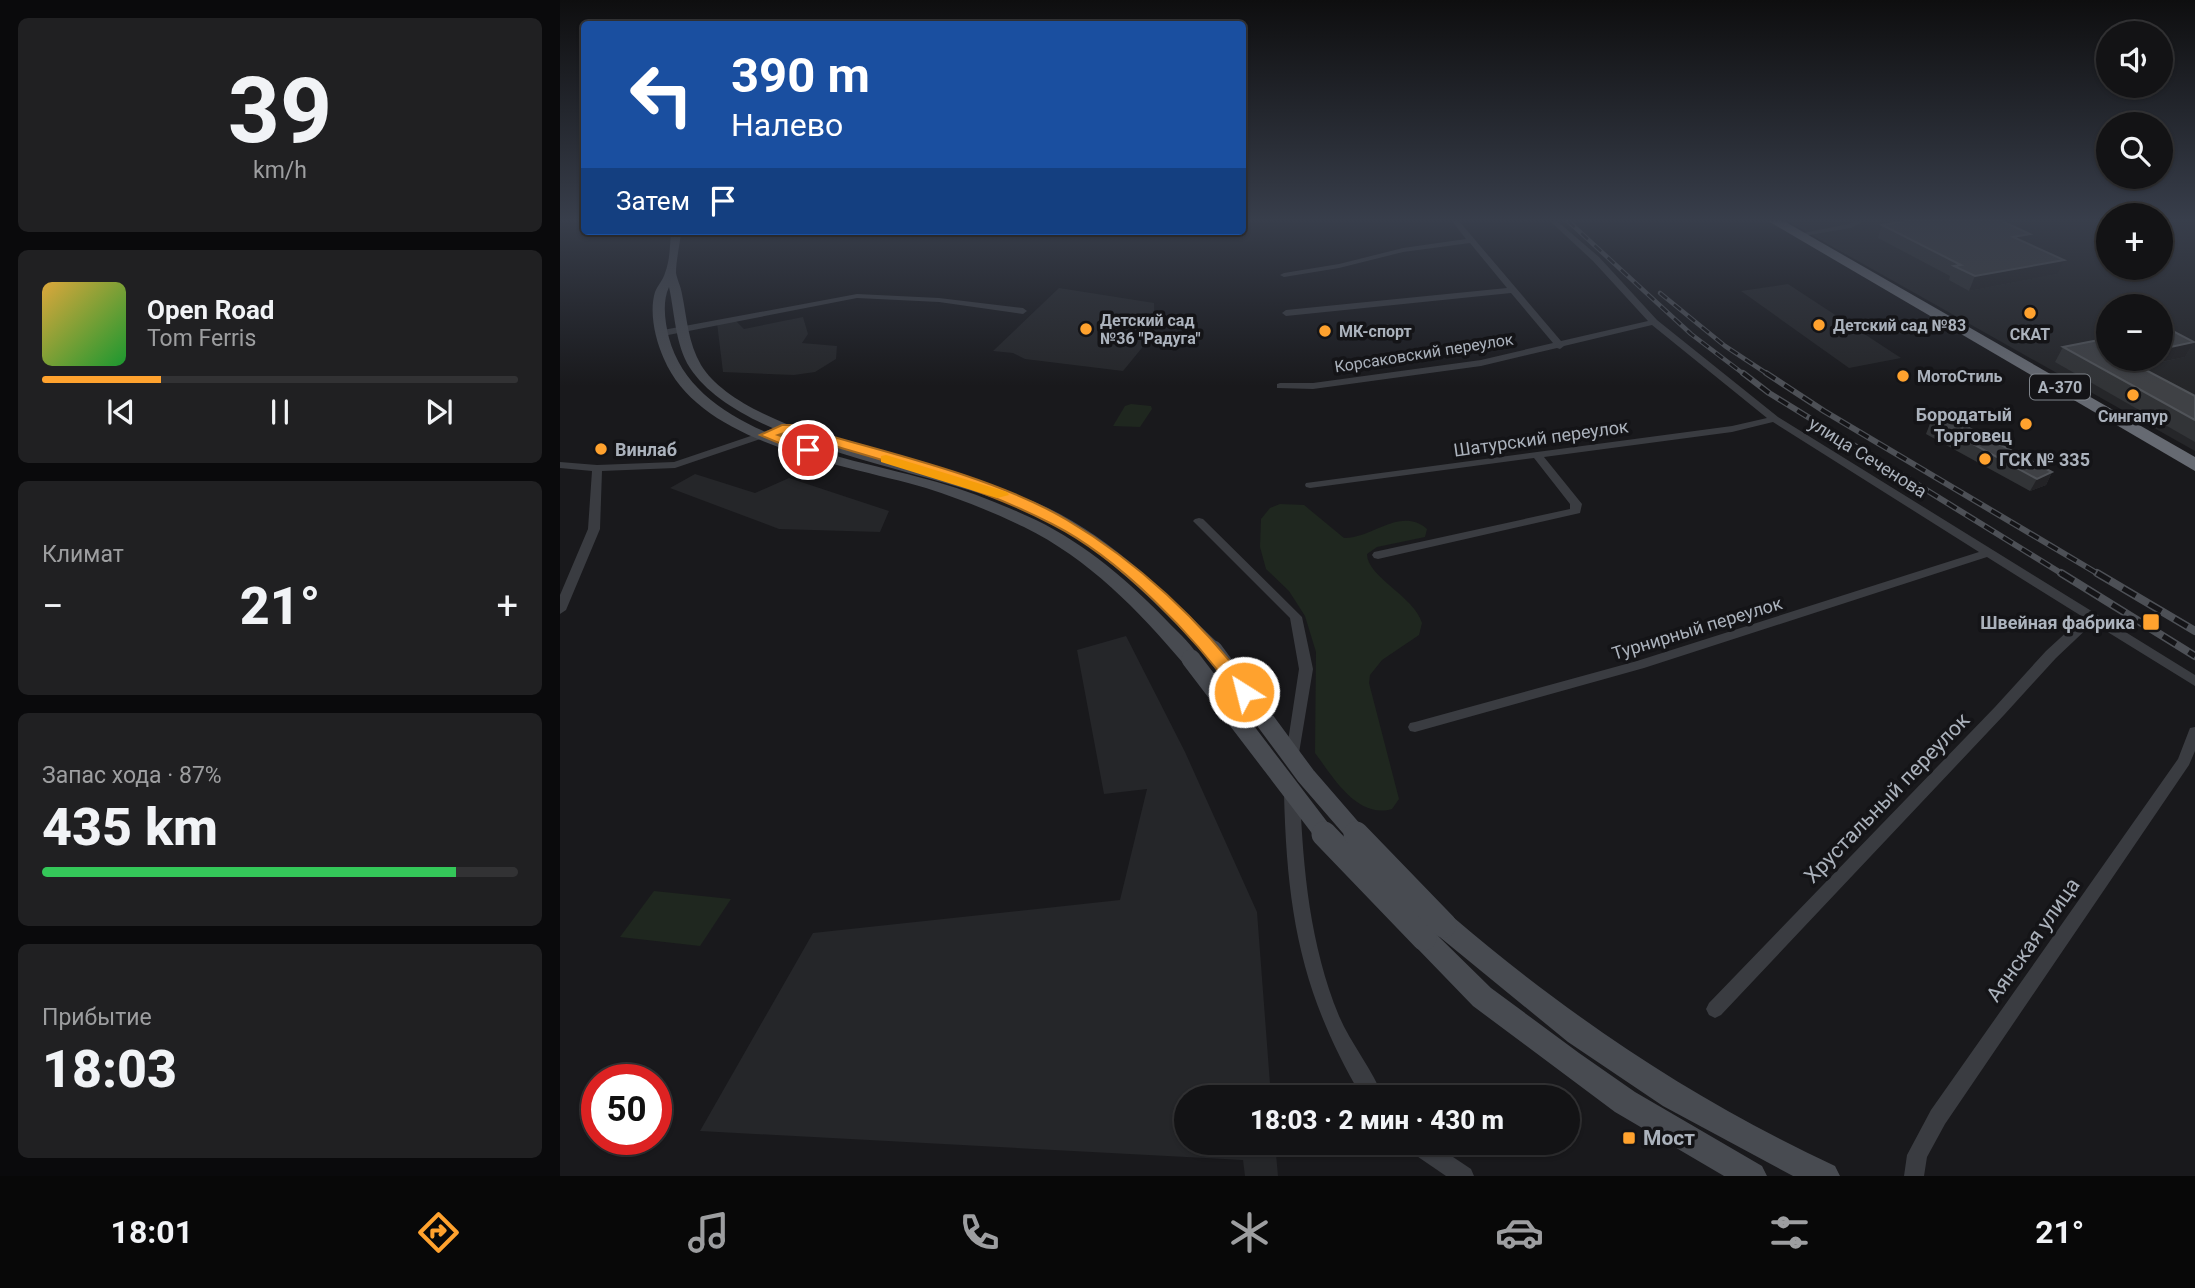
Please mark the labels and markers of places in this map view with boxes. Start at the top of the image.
marker: СКАТ [2022,305,2038,321]
place label: Детский сад №36 "Радуга" [1100,311,1201,348]
place label: Детский сад №83 [1833,316,1966,335]
marker: Детский сад №83 [1811,317,1827,333]
marker: Детский сад №36 "Радуга" [1078,321,1094,337]
place label: МК-спорт [1339,322,1412,341]
marker: МК-спорт [1317,323,1333,339]
place label: СКАТ [2010,325,2050,344]
place label: МотоСтиль [1917,367,2003,386]
marker: МотоСтиль [1895,368,1911,384]
marker: Сингапур [2125,387,2141,403]
place label: Бородатый Торговец [1916,404,2012,446]
place label: Сингапур [2098,407,2168,426]
marker: Бородатый Торговец [2018,416,2034,432]
pin [778,420,838,480]
place label: Винлаб [615,439,677,460]
marker: Винлаб [593,441,609,457]
place label: ГСК № 335 [1999,449,2090,470]
marker: ГСК № 335 [1977,451,1993,467]
place label: Швейная фабрика [1980,612,2135,633]
marker: Швейная фабрика [2141,612,2161,632]
place label: Мост [1643,1126,1695,1150]
marker: Мост [1621,1130,1637,1146]

